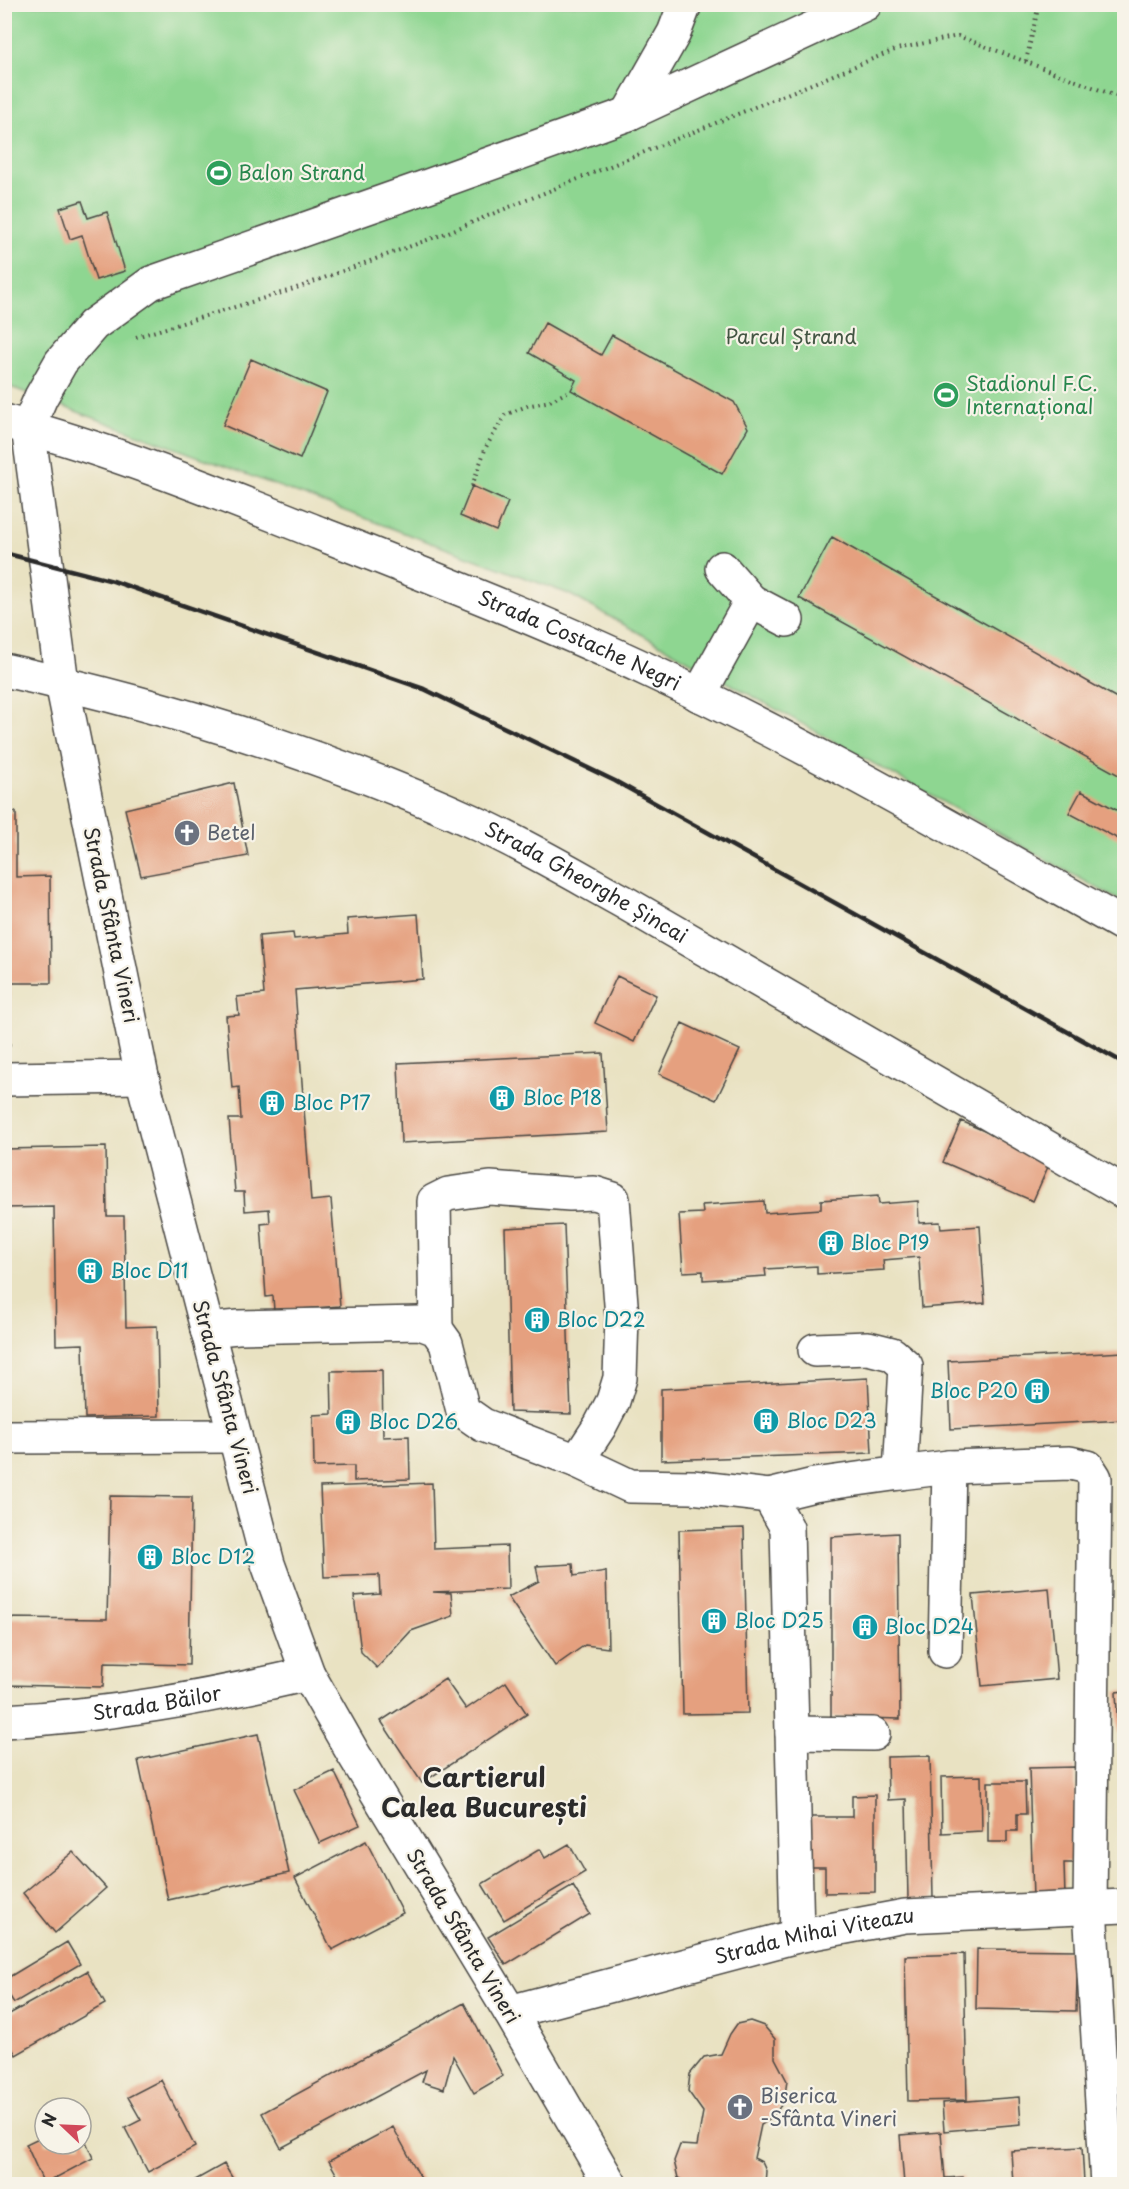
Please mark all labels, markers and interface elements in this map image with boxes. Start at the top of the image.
place label: Balon Strand [238,157,365,187]
sports icon: Balon Strand [204,158,234,188]
park label: Parcul Ștrand [725,321,857,351]
place label: Stadionul F.C. Internațional [966,368,1098,421]
sports icon: Stadionul F.C. Internațional [931,380,961,410]
street label: Strada Costache Negri [474,582,686,697]
street label: Strada Gheorghe Șincai [480,813,694,950]
place label: Betel [207,817,255,847]
church icon: Betel [172,818,202,848]
street label: Strada Sfânta Vineri [77,824,147,1026]
place label: Bloc P18 [522,1082,602,1112]
building icon: Bloc P18 [487,1083,517,1113]
place label: Bloc P17 [292,1087,370,1117]
building icon: Bloc P17 [257,1088,287,1118]
place label: Bloc P19 [850,1227,929,1257]
building icon: Bloc P19 [816,1228,846,1258]
place label: Bloc D11 [110,1255,188,1285]
building icon: Bloc D11 [75,1256,105,1286]
street label: Strada Sfânta Vineri [186,1296,266,1497]
place label: Bloc D22 [556,1304,646,1334]
building icon: Bloc D22 [522,1305,552,1335]
place label: Bloc P20 [929,1375,1018,1405]
building icon: Bloc P20 [1022,1376,1052,1406]
place label: Bloc D23 [786,1405,877,1435]
place label: Bloc D26 [368,1406,458,1436]
building icon: Bloc D23 [751,1406,781,1436]
building icon: Bloc D26 [333,1407,363,1437]
place label: Bloc D12 [170,1541,255,1571]
building icon: Bloc D12 [135,1542,165,1572]
place label: Bloc D25 [734,1605,824,1635]
building icon: Bloc D25 [699,1606,729,1636]
place label: Bloc D24 [884,1611,974,1641]
building icon: Bloc D24 [850,1612,880,1642]
street label: Strada Băilor [91,1677,224,1727]
district label: Cartierul Calea București [381,1757,587,1826]
street label: Strada Sfânta Vineri [399,1842,528,2029]
street label: Strada Mihai Viteazu [711,1900,915,1971]
place label: Biserica -Sfânta Vineri [760,2080,897,2133]
church icon: Biserica -Sfânta Vineri [725,2092,755,2122]
north arrow [33,2096,93,2156]
text: N [35,2109,62,2130]

